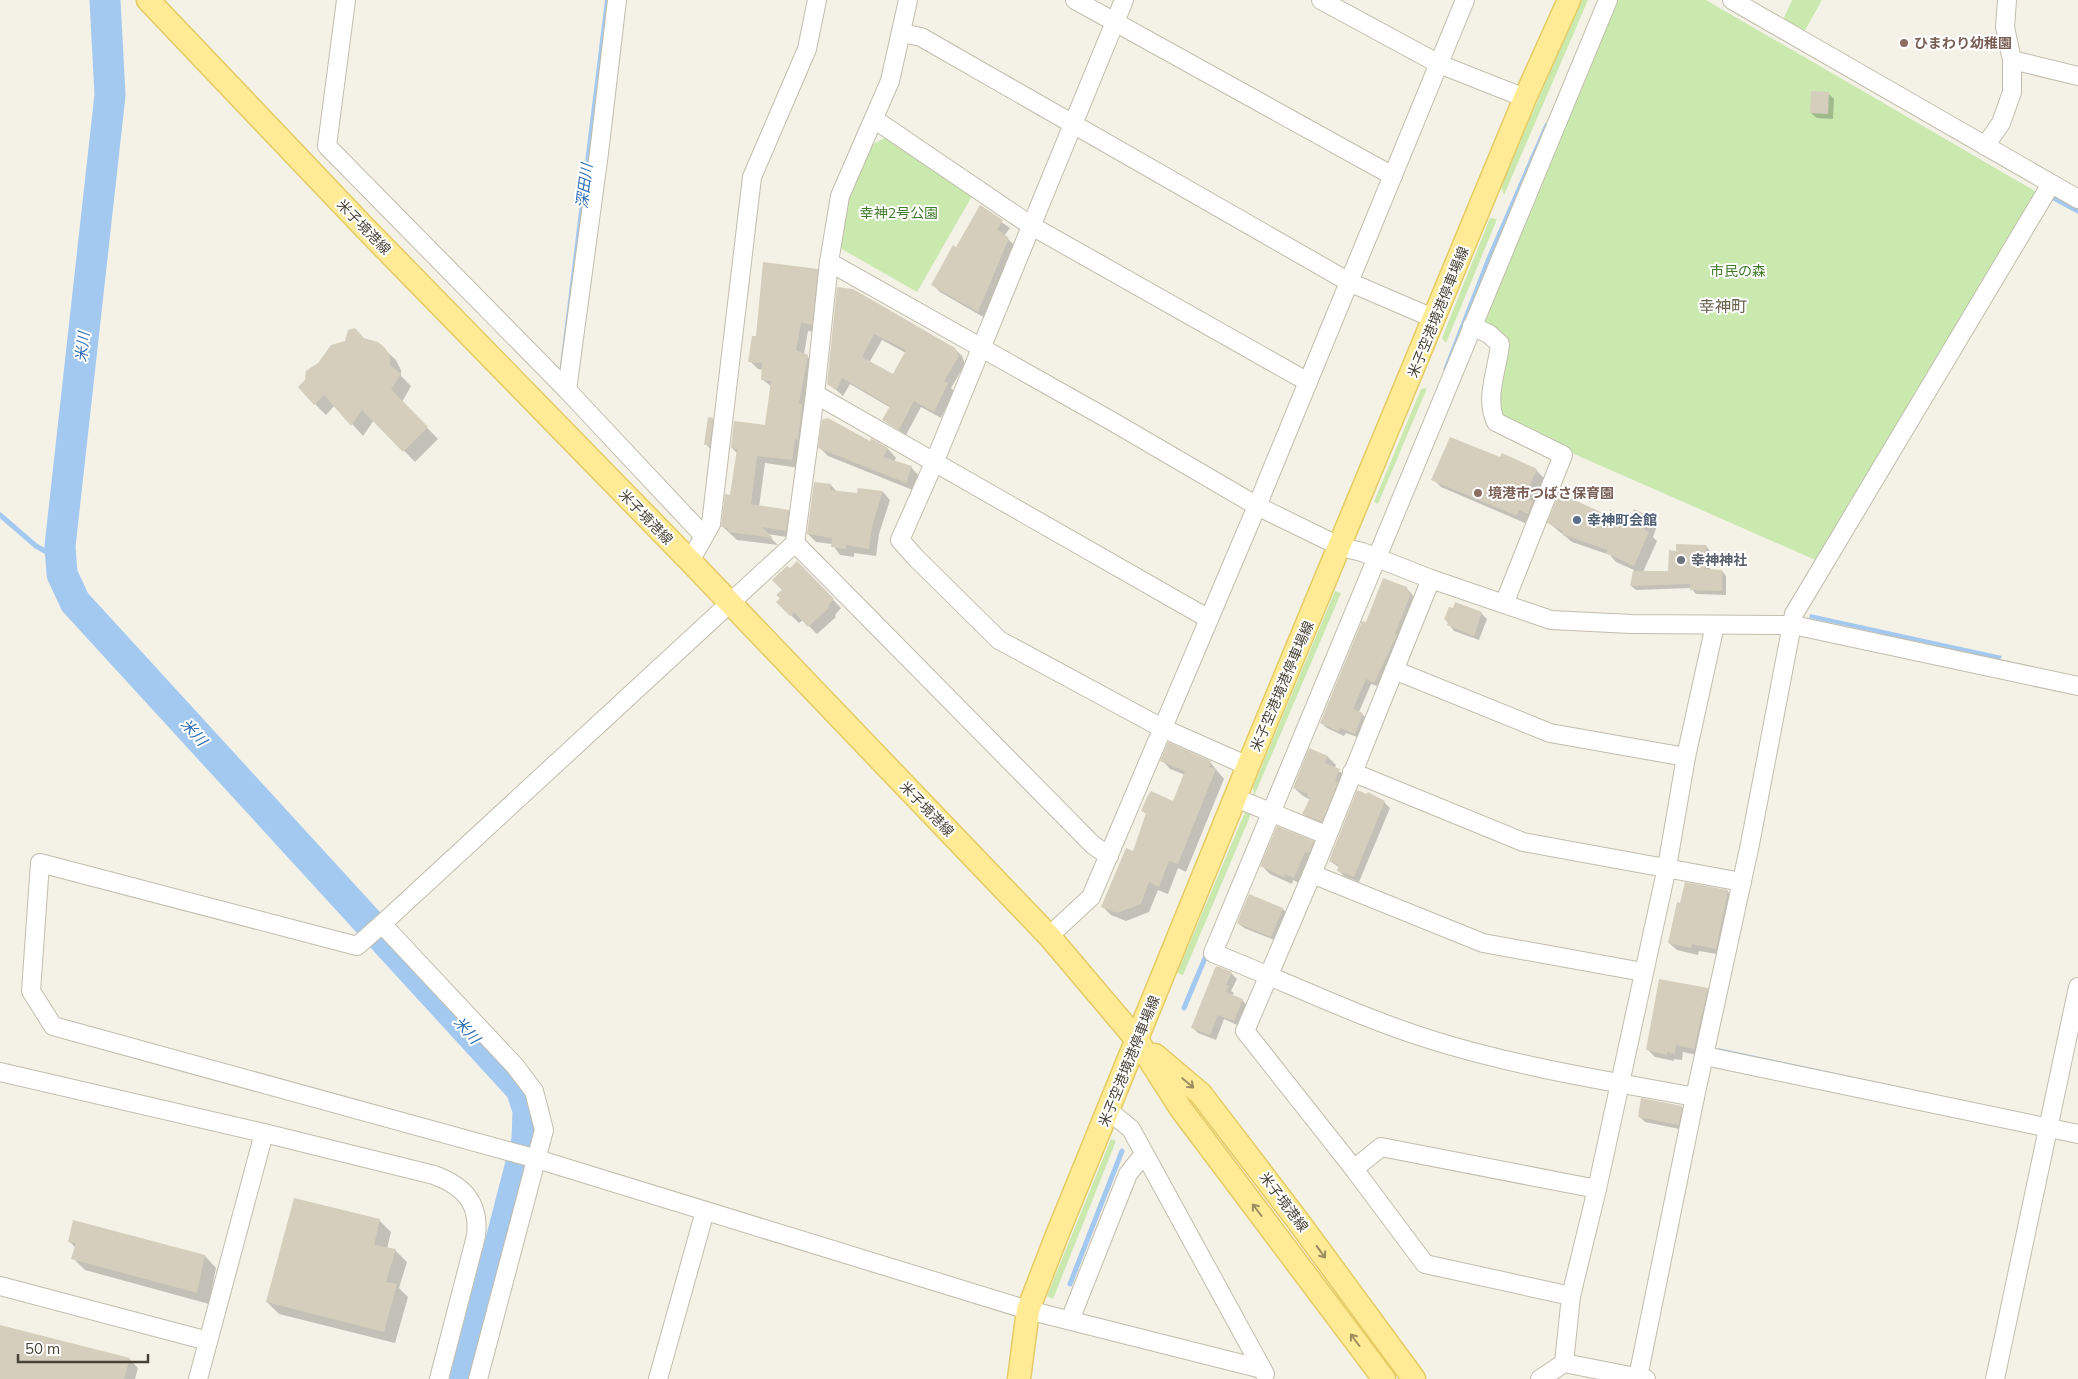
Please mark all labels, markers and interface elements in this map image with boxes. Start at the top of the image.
place label: ひまわり幼稚園 [1914,34,2012,52]
marker: ひまわり幼稚園 [1898,37,1910,49]
water label: 深田川 [572,161,596,209]
street label: 米子境港線 [333,196,395,258]
park label: 幸神2号公園 [860,204,938,222]
street label: 米子空港境港停車場線 [1403,244,1473,380]
park label: 市民の森 [1710,262,1766,280]
district label: 幸神町 [1699,296,1747,316]
water label: 米川 [71,329,93,363]
place label: 境港市つばさ保育園 [1488,484,1614,502]
street label: 米子境港線 [615,486,677,548]
marker: 境港市つばさ保育園 [1472,487,1484,499]
place label: 幸神町会館 [1587,511,1657,529]
marker: 幸神町会館 [1571,514,1583,526]
place label: 幸神神社 [1691,551,1747,569]
marker: 幸神神社 [1675,554,1687,566]
street label: 米子空港境港停車場線 [1246,618,1318,754]
water label: 米川 [177,714,212,751]
street label: 米子境港線 [896,778,958,840]
street label: 米子空港境港停車場線 [1094,993,1164,1129]
water label: 米川 [450,1012,485,1049]
one-way arrow [1181,1077,1194,1089]
street label: 米子境港線 [1256,1169,1312,1235]
one-way arrow [1252,1203,1262,1217]
one-way arrow [1316,1244,1326,1258]
scale bar [18,1332,148,1364]
one-way arrow [1349,1334,1360,1347]
text: 50 m [25,1339,60,1358]

